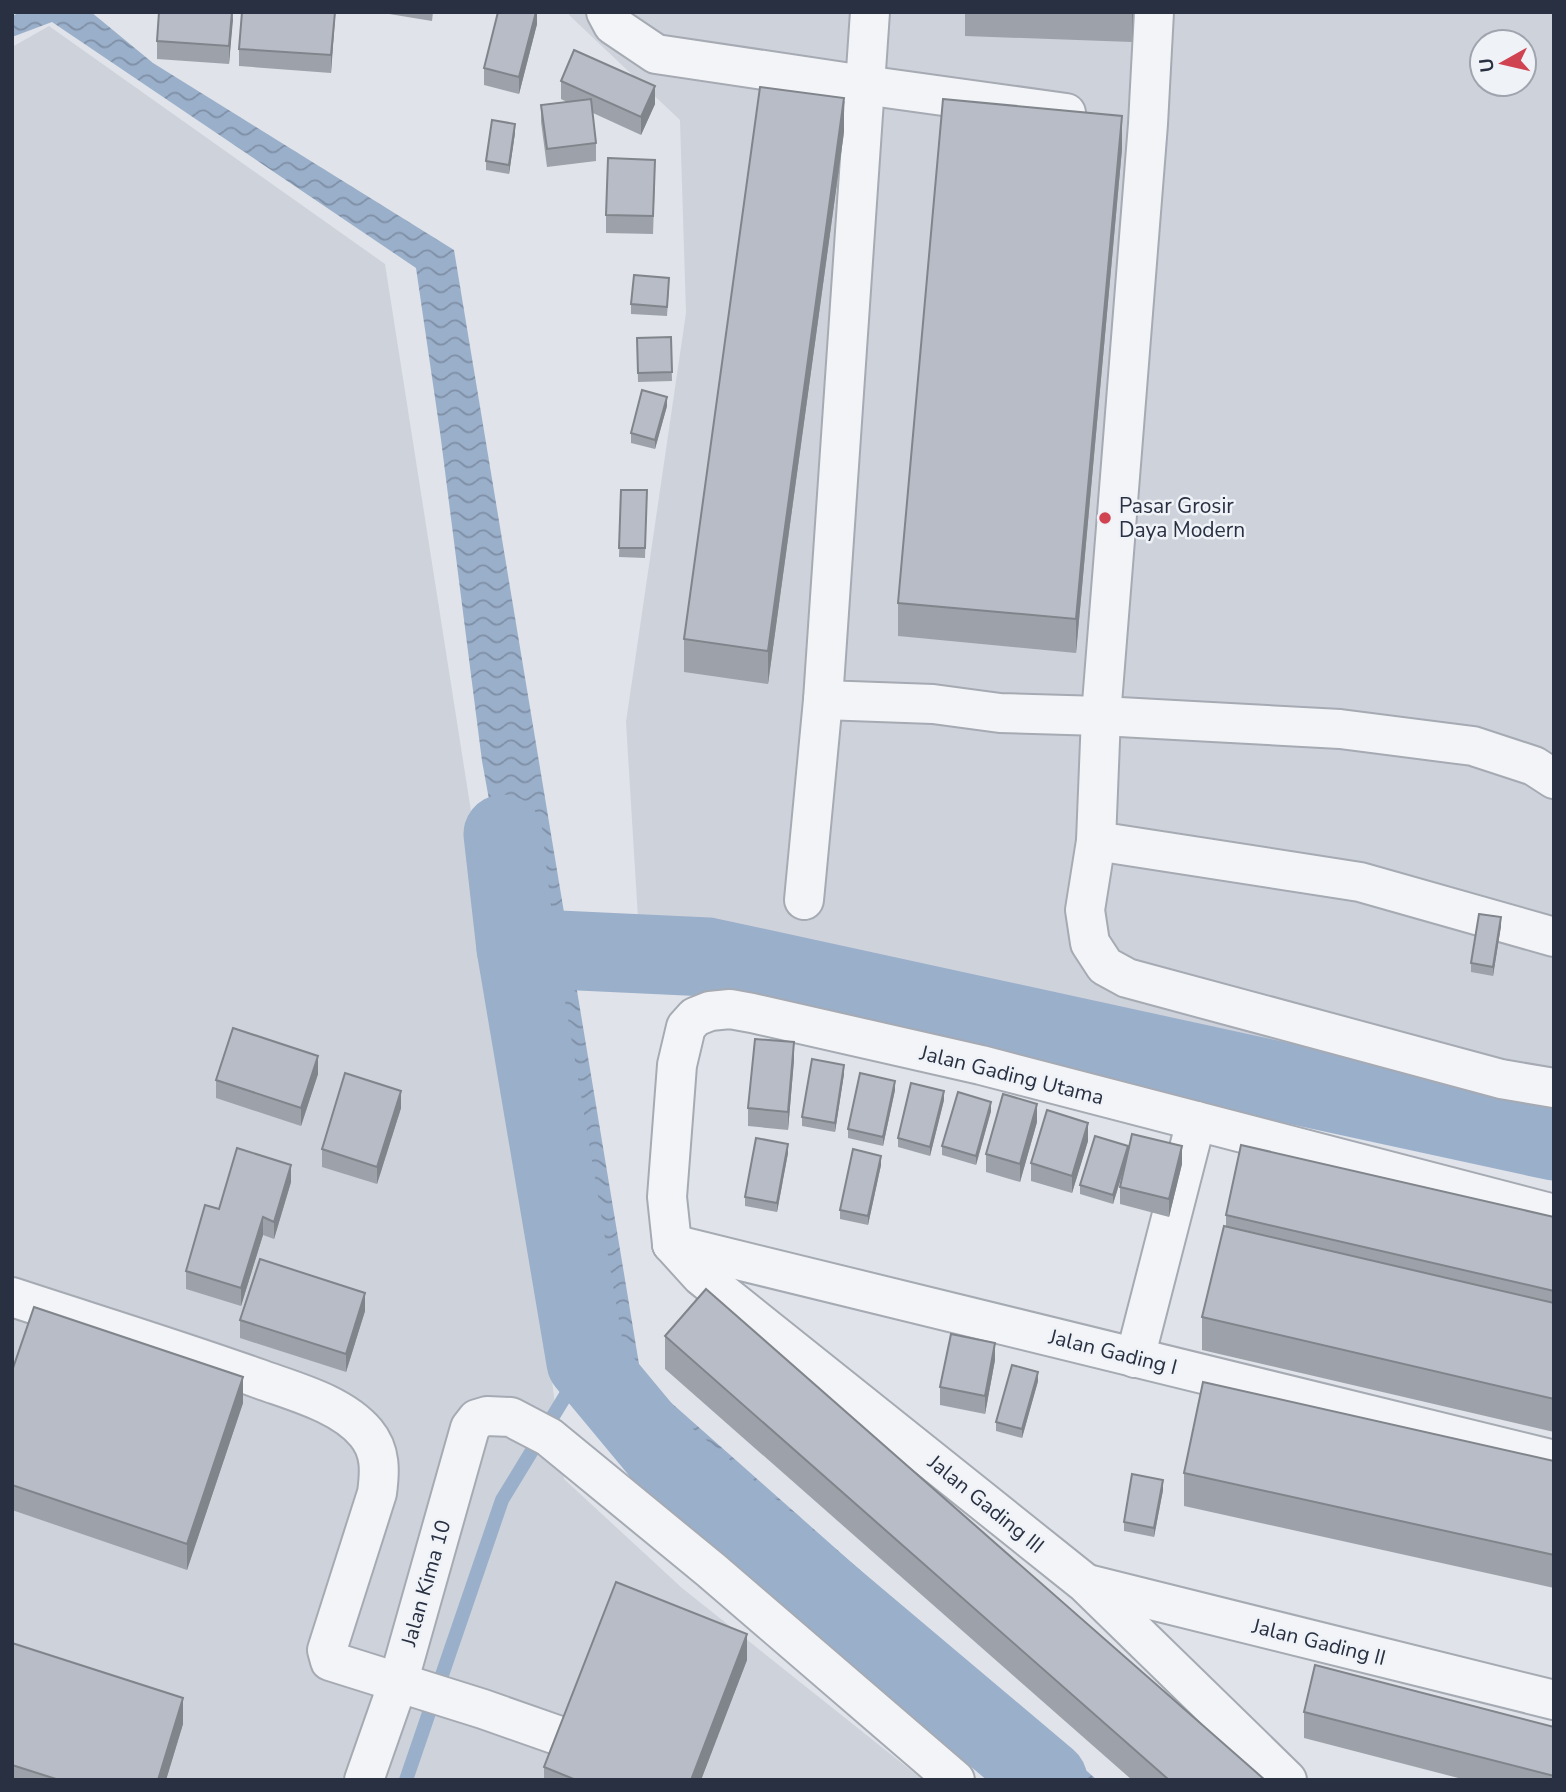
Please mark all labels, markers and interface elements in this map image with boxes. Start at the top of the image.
north arrow [1468,28,1538,98]
text: U [1473,56,1501,74]
place label: Pasar Grosir Daya Modern [1119,492,1245,544]
marker: Pasar Grosir Daya Modern [1097,510,1113,526]
street label: Jalan Gading Utama [916,1038,1107,1111]
street label: Jalan Gading I [1045,1322,1180,1381]
street label: Jalan Gading III [921,1448,1050,1560]
street label: Jalan Kima 10 [394,1517,457,1650]
street label: Jalan Gading II [1248,1612,1389,1672]

